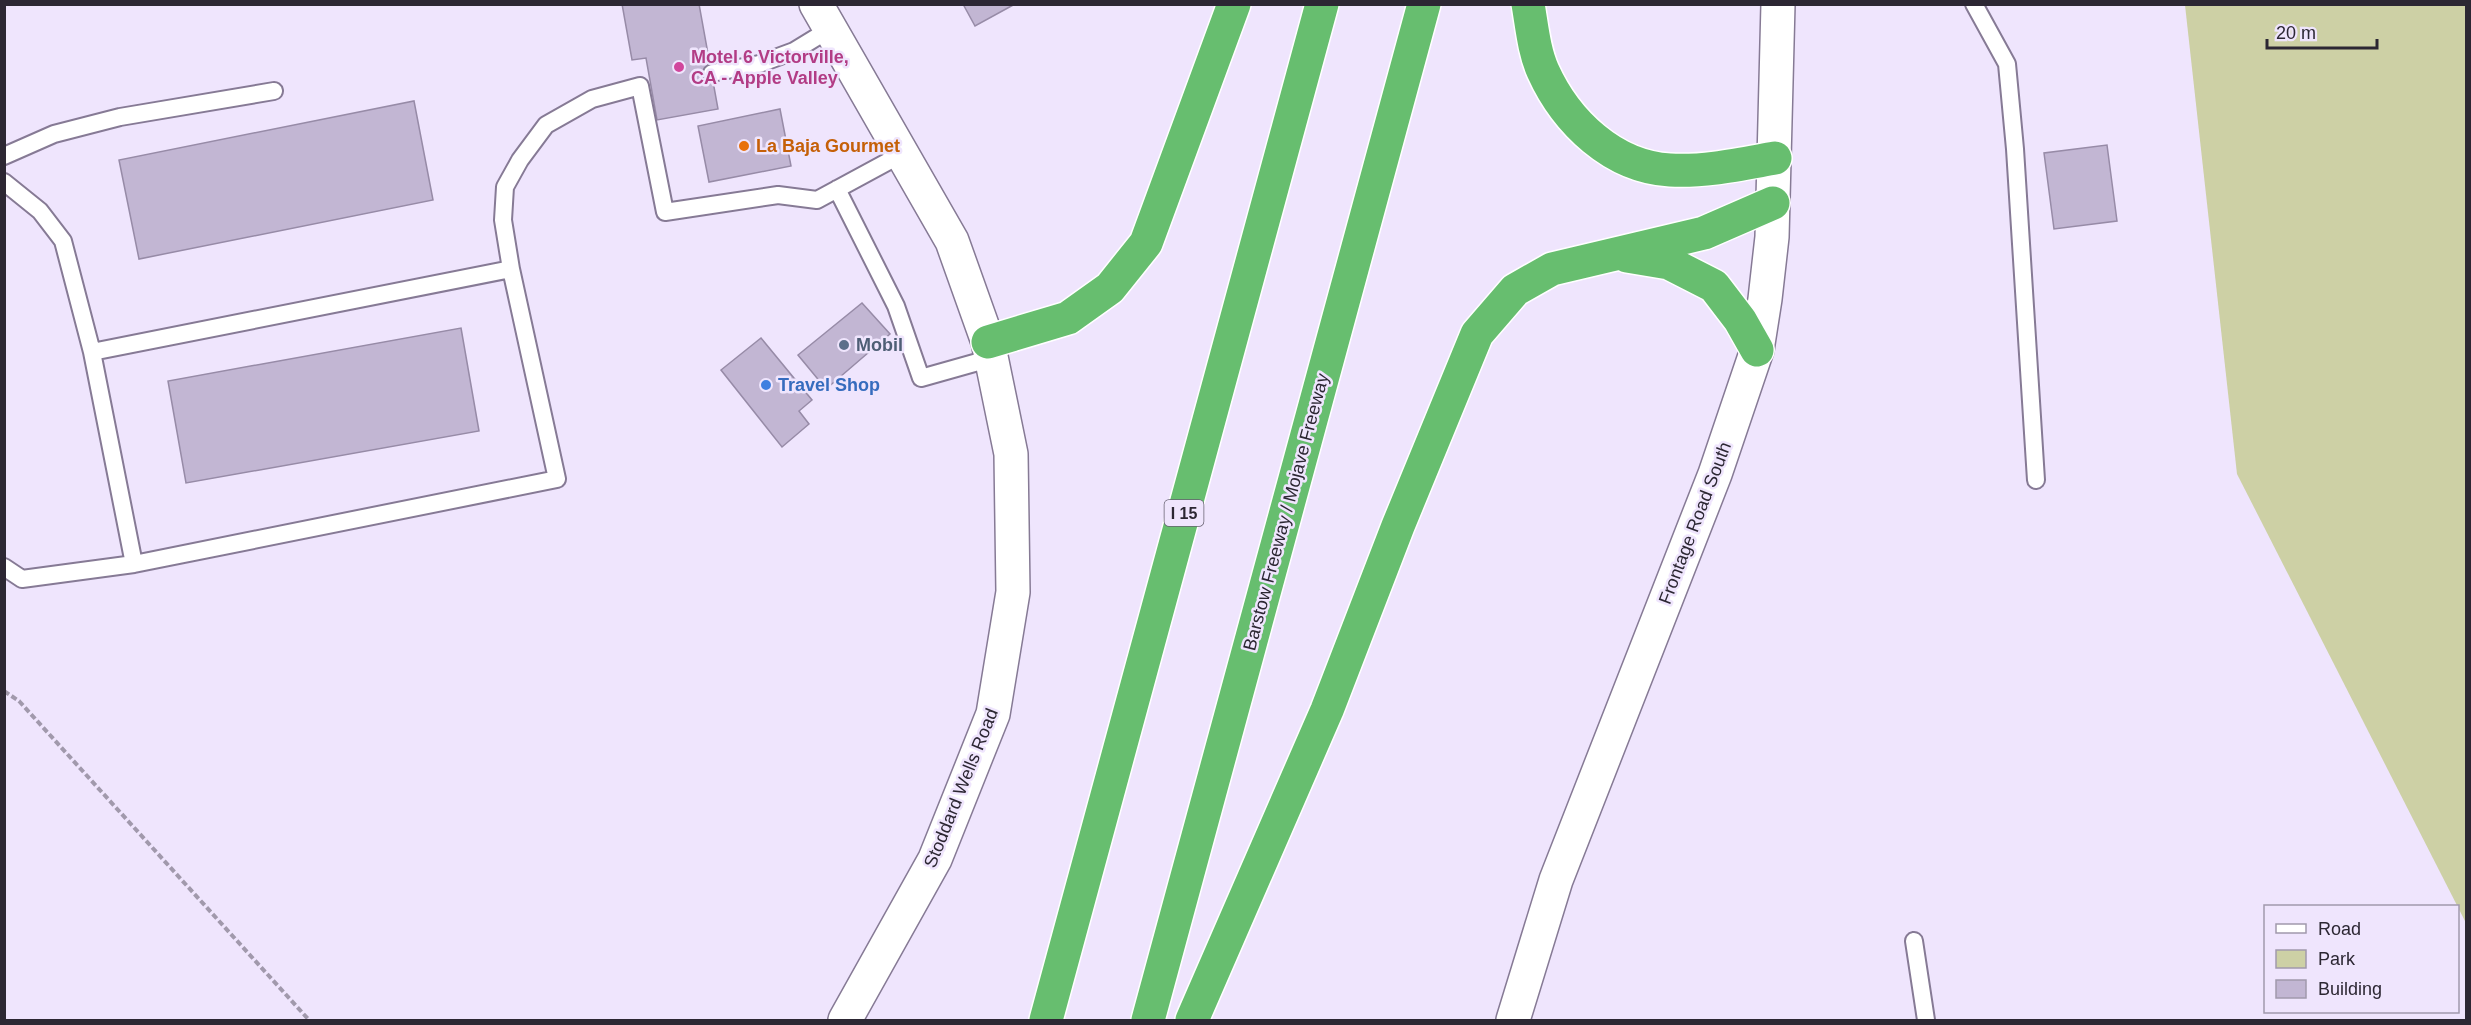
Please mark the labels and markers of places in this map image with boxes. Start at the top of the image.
place label: Motel 6 Victorville, CA - Apple Valley [691,47,849,88]
marker: Motel 6 Victorville, CA - Apple Valley [672,60,686,74]
place label: La Baja Gourmet [756,136,900,156]
marker: La Baja Gourmet [737,139,751,153]
place label: Mobil [856,335,903,355]
marker: Mobil [837,338,851,352]
place label: Travel Shop [778,375,880,395]
marker: Travel Shop [759,378,773,392]

